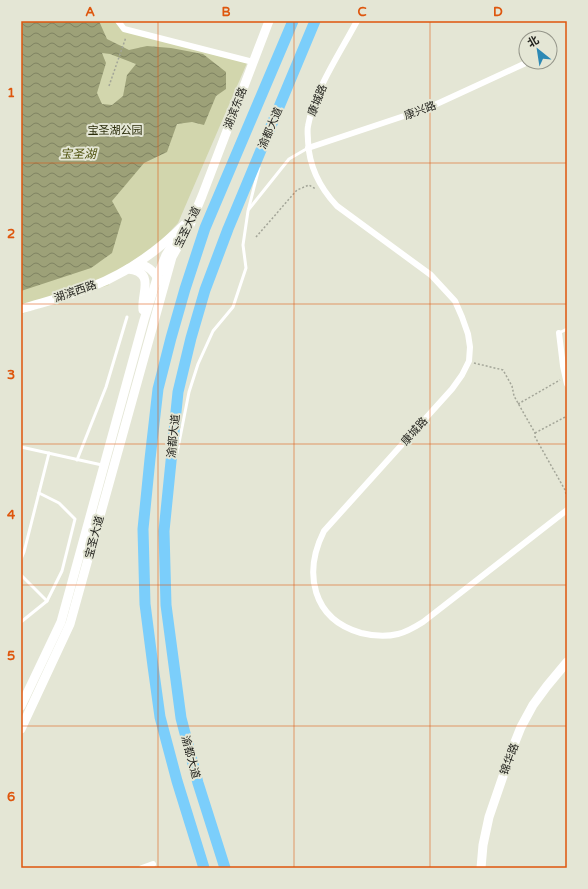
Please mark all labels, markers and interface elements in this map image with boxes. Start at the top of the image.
text: A [85,4,95,20]
text: B [221,4,231,20]
text: C [357,4,367,20]
text: D [493,4,503,20]
north arrow [518,30,558,70]
text: 北 [525,33,541,50]
street label: 康城路 [305,82,330,118]
text: 1 [7,85,15,101]
street label: 湖滨东路 [222,85,249,131]
street label: 康兴路 [402,99,438,122]
street label: 渝都大道 [256,105,285,151]
park label: 宝圣湖公园 [88,124,143,137]
water label: 宝圣湖 [60,147,98,161]
street label: 宝圣大道 [172,205,203,250]
text: 2 [7,226,15,242]
street label: 湖滨西路 [52,278,98,305]
text: 3 [7,367,15,383]
street label: 渝都大道 [165,413,182,459]
street label: 康城路 [399,415,430,448]
text: 4 [7,507,16,523]
street label: 宝圣大道 [83,514,106,560]
text: 5 [7,648,15,664]
street label: 渝都大道 [179,734,202,780]
street label: 锦华路 [498,741,521,777]
text: 6 [7,789,15,805]

